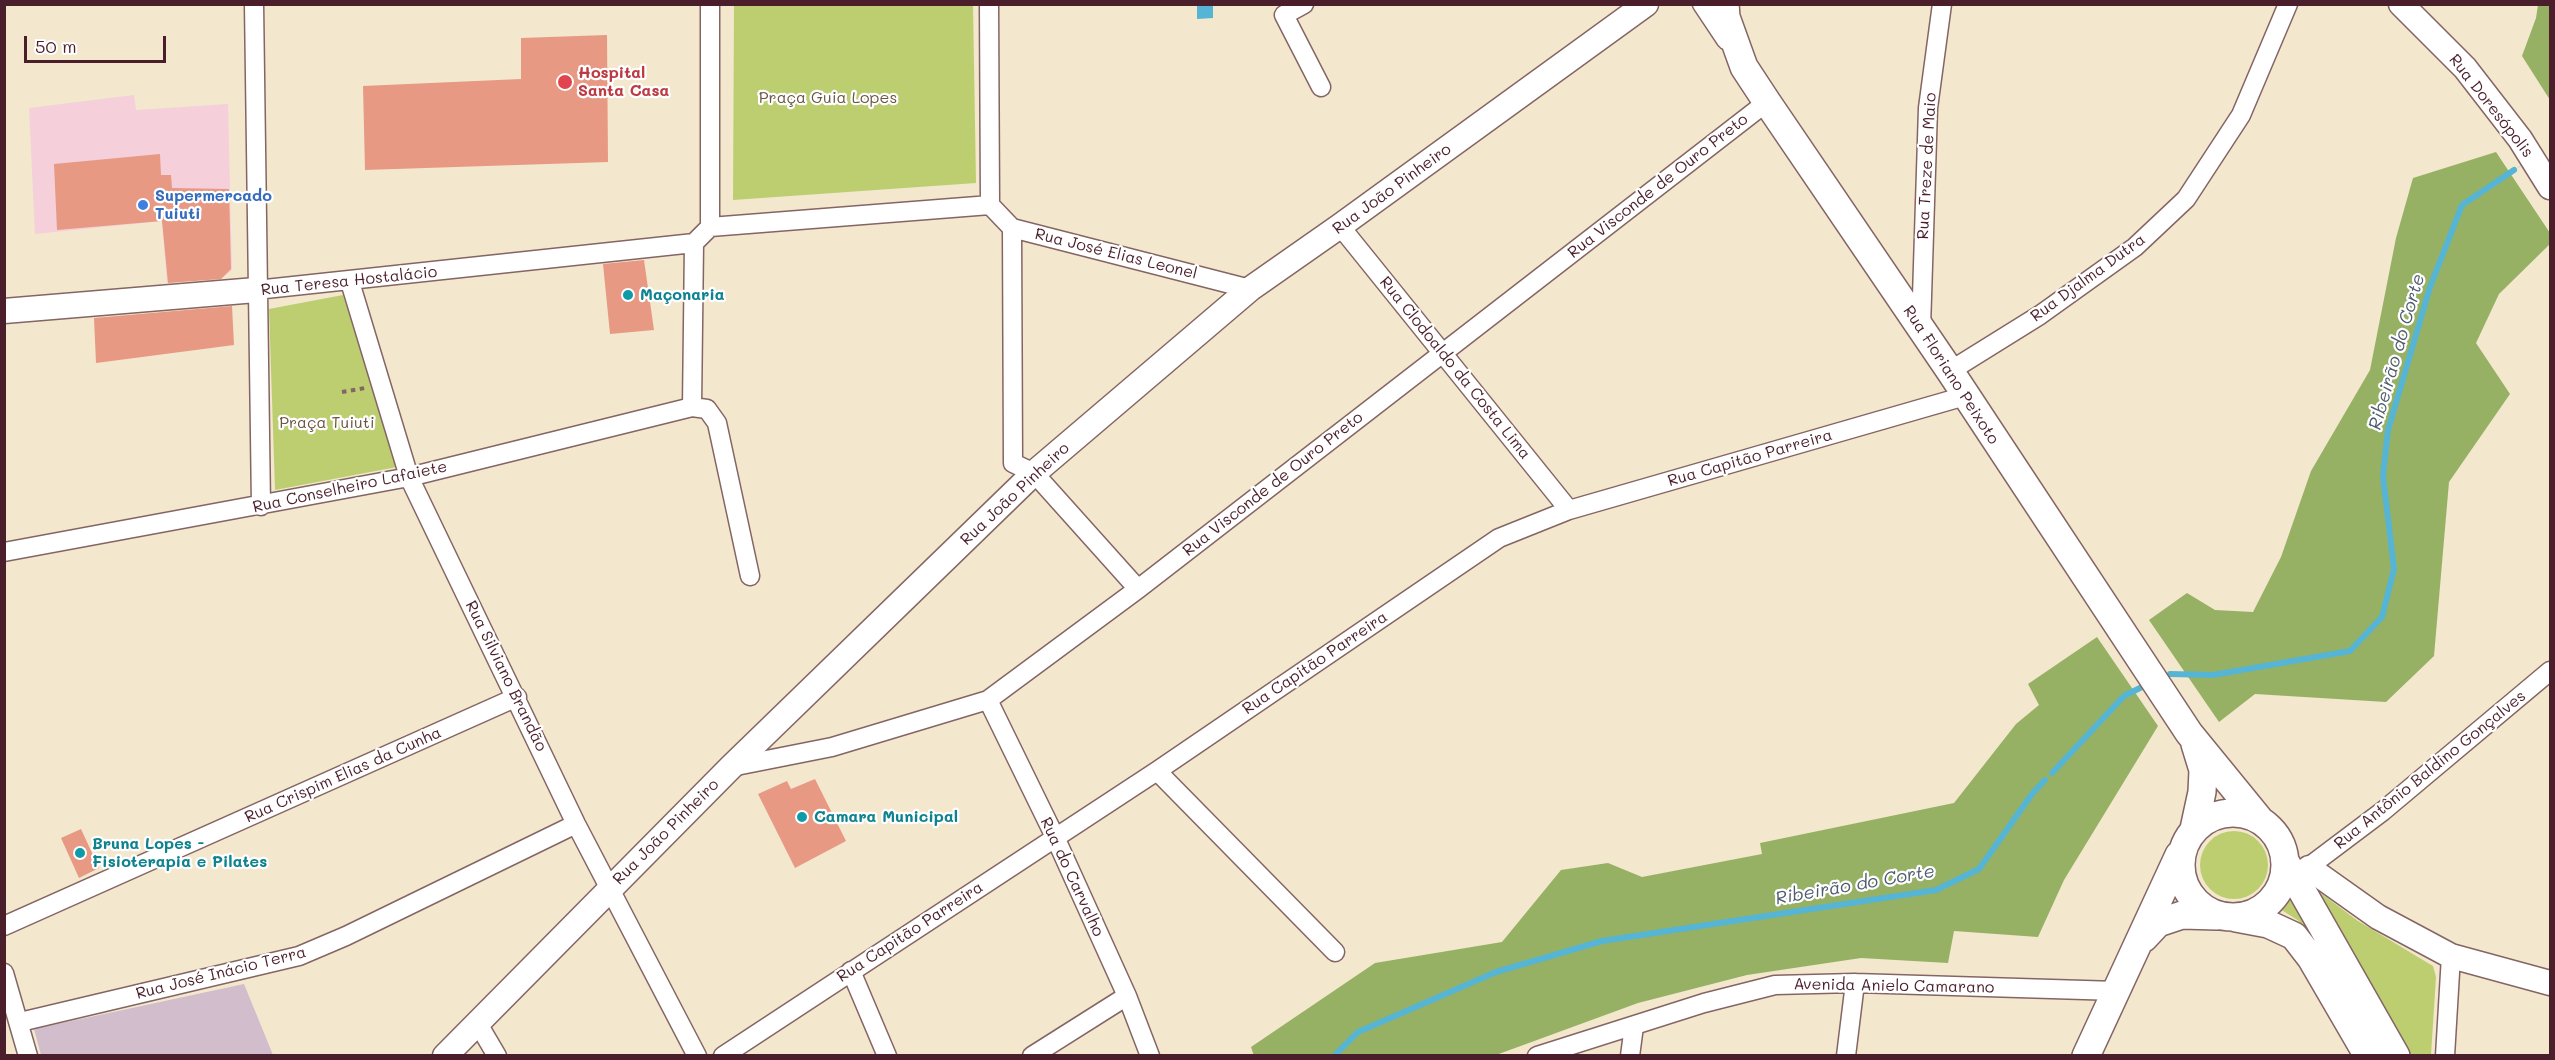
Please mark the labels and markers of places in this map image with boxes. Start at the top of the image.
place label: Hospital Santa Casa [578,63,669,101]
marker: Hospital Santa Casa [556,73,574,91]
place label: Supermercado Tuiuti [155,186,272,224]
marker: Supermercado Tuiuti [136,198,150,212]
place label: Maçonaria [640,285,725,305]
marker: Maçonaria [621,288,635,302]
place label: Camara Municipal [814,807,958,827]
marker: Camara Municipal [795,810,809,824]
place label: Bruna Lopes - Fisioterapia e Pilates [92,834,267,872]
marker: Bruna Lopes - Fisioterapia e Pilates [73,846,87,860]

